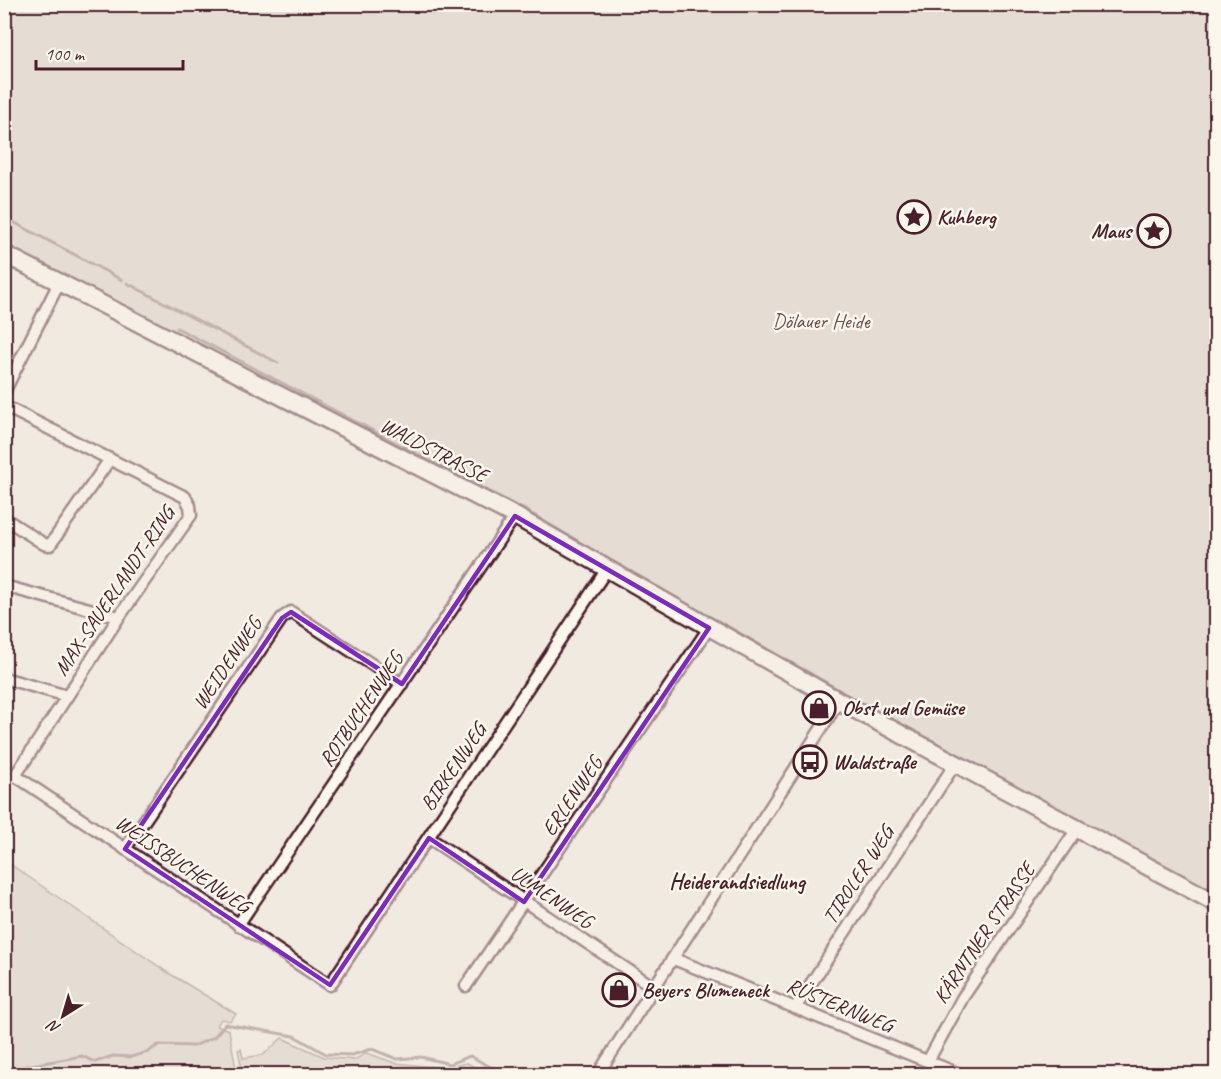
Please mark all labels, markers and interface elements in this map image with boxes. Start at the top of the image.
scale bar [36,33,183,71]
text: 100 m [45,43,86,65]
place icon: Kuhberg [896,199,932,235]
place label: Kuhberg [937,204,997,230]
place icon: Maus [1136,213,1172,249]
place label: Maus [1091,218,1134,244]
park label: Dölauer Heide [772,308,871,334]
street label: WALDSTRASSE [376,412,494,489]
street label: MAX-SAUERLANDT-RING [48,499,182,680]
street label: WEIDENWEG [187,610,269,714]
street label: ROTBUCHENWEG [313,645,410,771]
shop icon: Obst und Gemüse [801,690,837,726]
place label: Obst und Gemüse [842,695,966,721]
street label: BIRKENWEG [414,715,494,816]
bus stop icon: Waldstraße [792,744,828,780]
street label: ERLENWEG [536,749,609,841]
place label: Waldstraße [833,749,917,775]
street label: WEISSBUCHENWEG [111,809,258,921]
street label: TIROLER WEG [817,818,901,929]
street label: KÄRNTNER STRASSE [927,856,1042,1008]
street label: ULMENWEG [506,860,600,935]
district label: Heiderandsiedlung [669,868,807,896]
shop icon: Beyers Blumeneck [601,972,637,1008]
street label: RÜSTERNWEG [783,972,900,1039]
place label: Beyers Blumeneck [642,977,771,1003]
north arrow [33,986,93,1046]
text: N [42,1014,65,1038]

